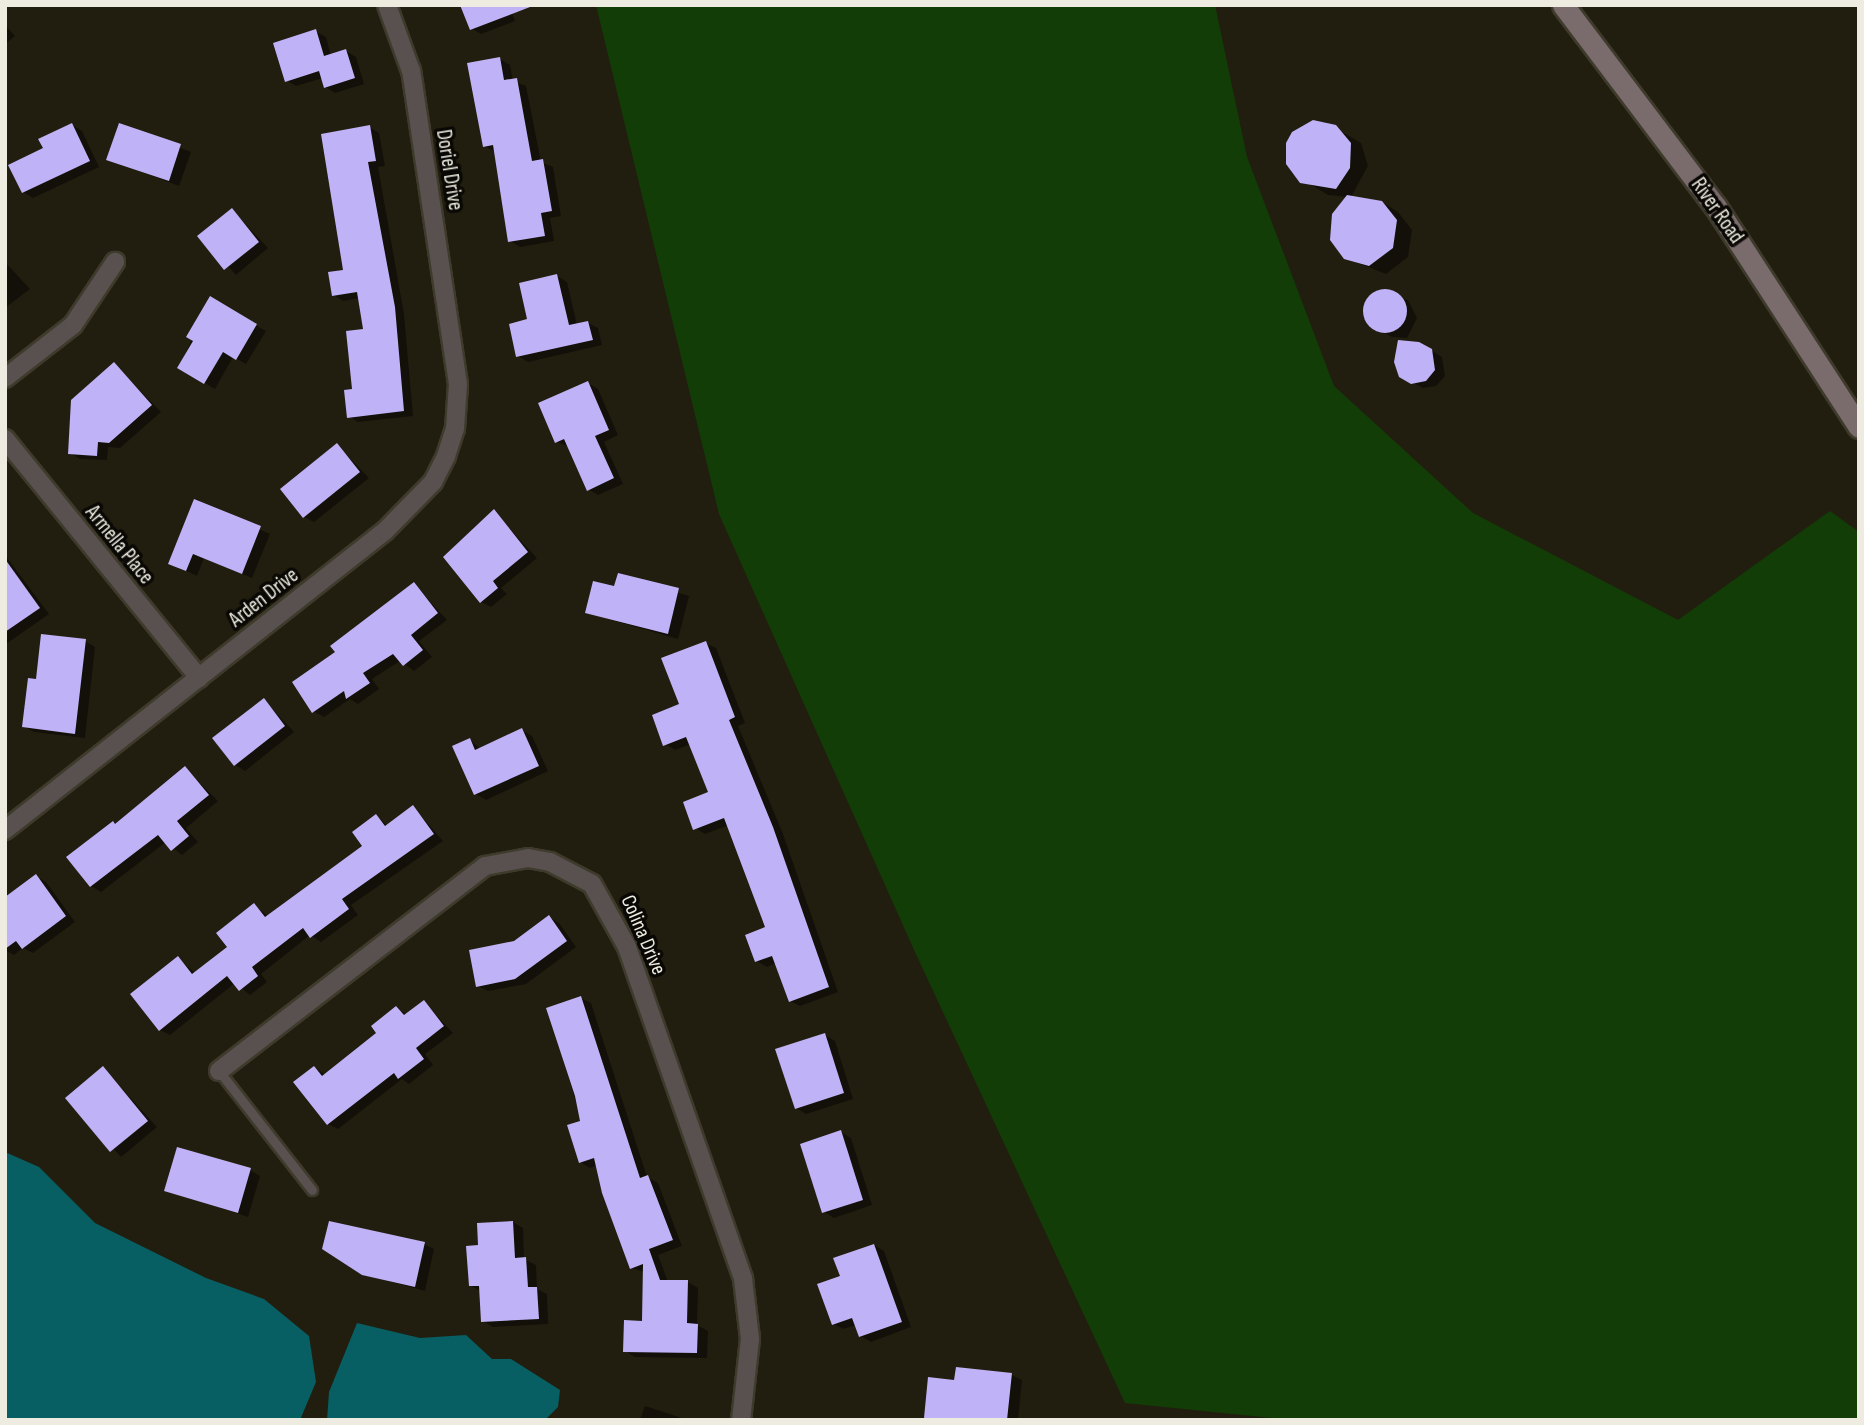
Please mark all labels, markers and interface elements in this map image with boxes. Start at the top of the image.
street label: Doriel Drive [430,128,468,212]
street label: River Road [1685,173,1749,249]
street label: Armella Place [80,500,158,590]
street label: Arden Drive [224,563,304,633]
street label: Colina Drive [615,891,671,979]

